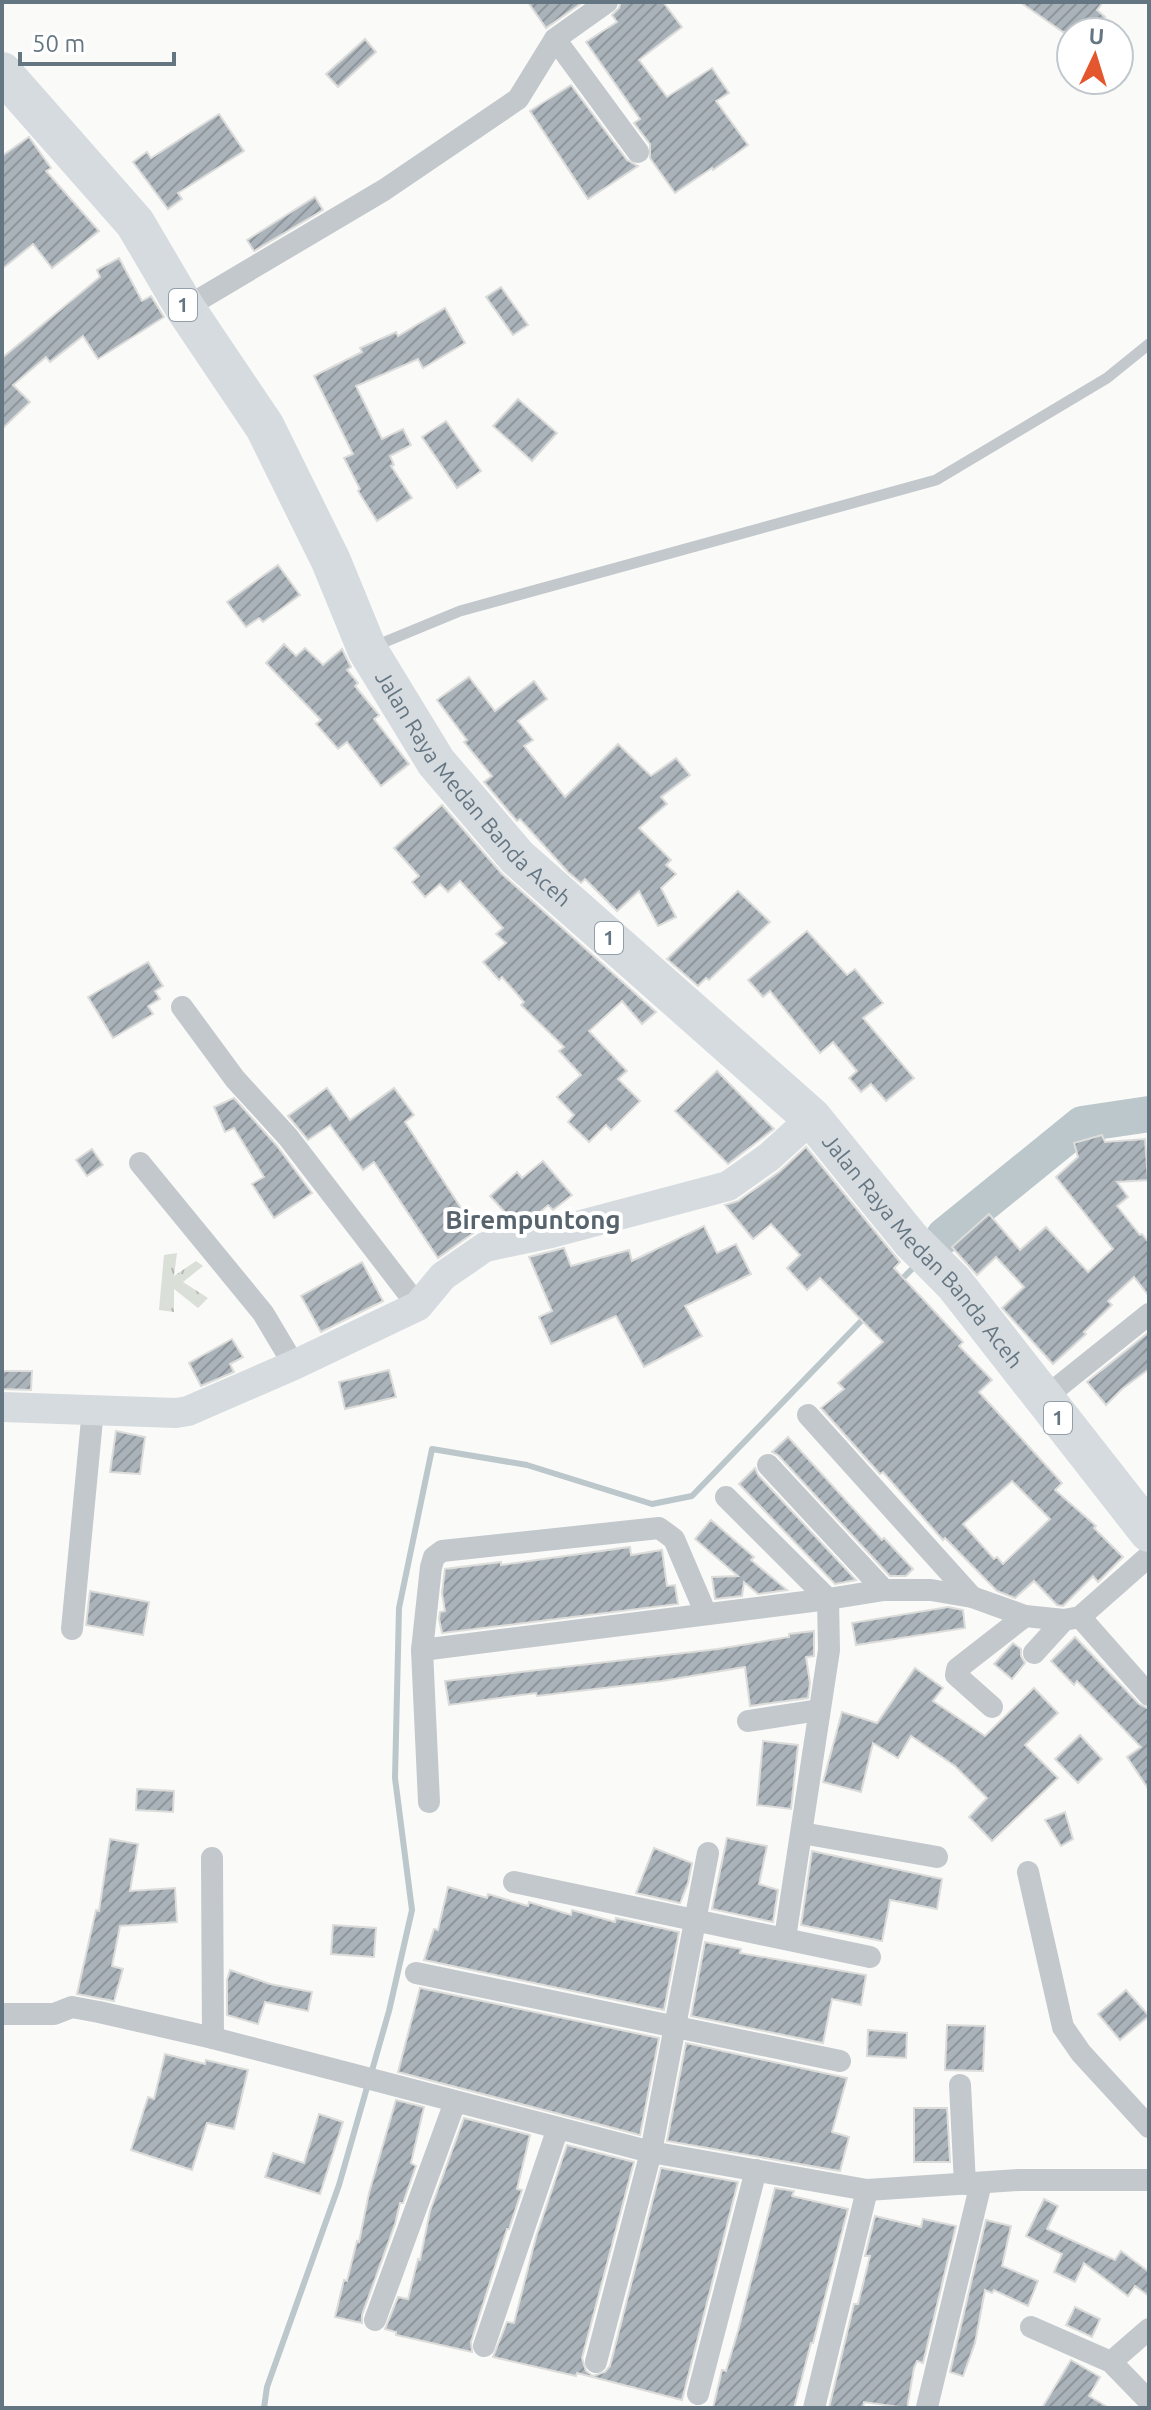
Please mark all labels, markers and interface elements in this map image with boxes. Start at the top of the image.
scale bar [20,16,174,66]
north arrow [1055,16,1135,96]
text: U [1088,23,1105,49]
text: 50 m [32,30,85,57]
road number: 1 [169,289,197,321]
street label: Jalan Raya Medan Banda Aceh [371,665,577,911]
road number: 1 [595,922,623,954]
street label: Jalan Raya Medan Banda Aceh [818,1129,1029,1373]
district label: Birempuntong [445,1205,621,1234]
road number: 1 [1044,1402,1072,1434]

